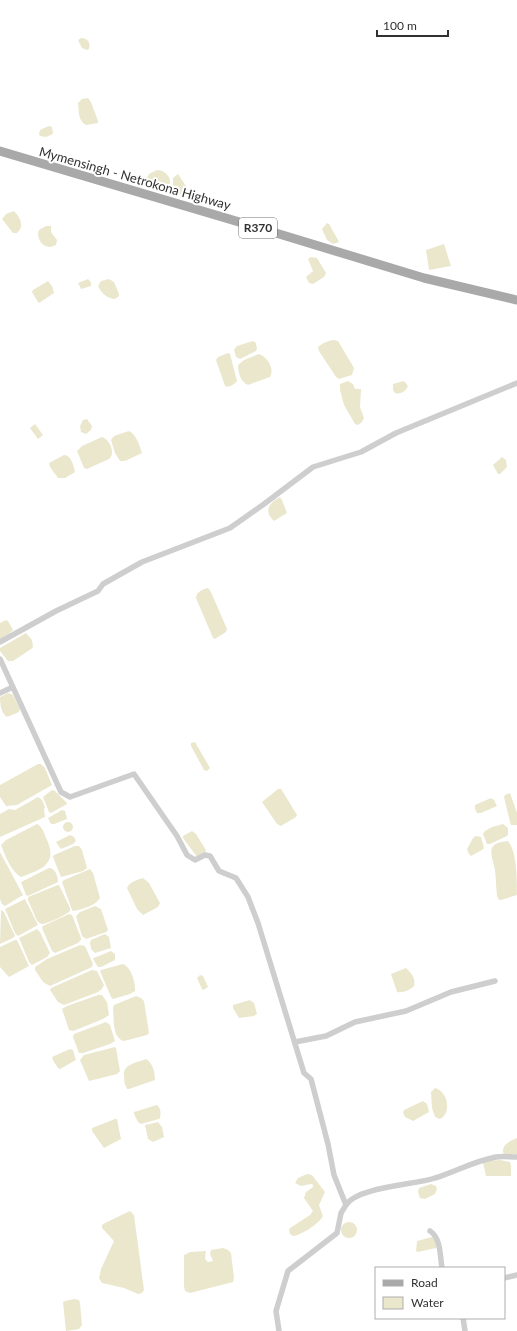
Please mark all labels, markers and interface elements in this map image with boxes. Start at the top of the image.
scale bar [377,12,448,38]
text: 100 m [383,18,417,33]
street label: Mymensingh - Netrokona Highway [37,143,233,213]
road number: R370 [239,218,277,238]
legend [375,1267,505,1319]
text: Road [411,1275,438,1290]
text: Water [411,1295,444,1310]

